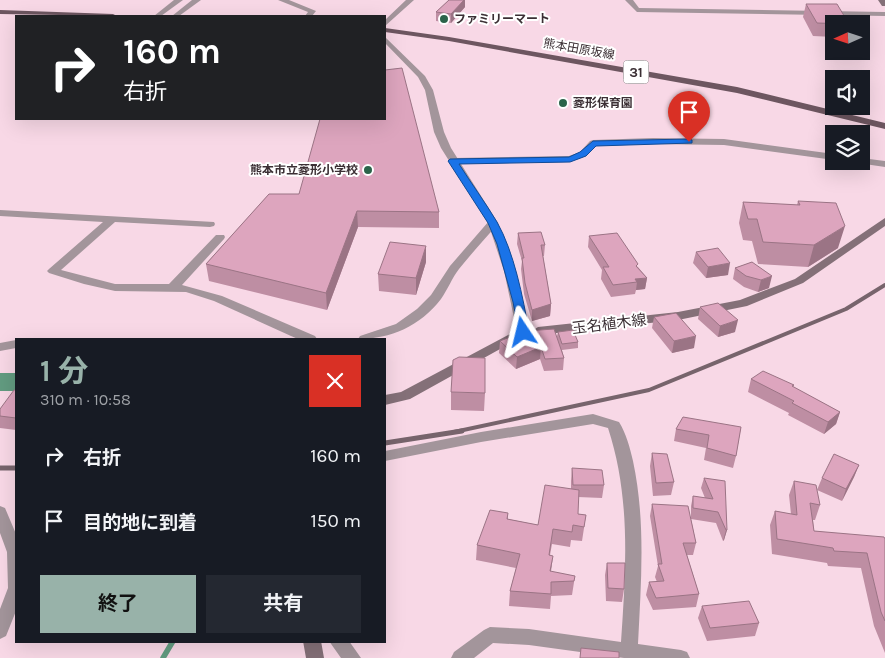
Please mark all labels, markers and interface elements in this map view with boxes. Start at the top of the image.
place label: ファミリーマート [454,12,550,26]
marker: ファミリーマート [438,13,450,25]
north arrow [825,15,870,60]
map controls [825,15,870,170]
text: 160 m [123,31,221,72]
icon: right [40,35,105,100]
street label: 熊本田原坂線 [542,36,616,62]
road number: 31 [624,61,648,84]
button: sound [825,70,870,115]
text: 右折 [123,79,167,105]
pin [668,91,710,142]
place label: 菱形保育園 [573,96,633,110]
marker: 菱形保育園 [557,97,569,109]
icon: arrive [675,98,703,126]
button: layers [825,125,870,170]
place label: 熊本市立菱形小学校 [250,163,358,177]
marker: 熊本市立菱形小学校 [362,164,374,176]
position arrow [496,305,548,357]
street label: 玉名植木線 [571,310,647,338]
text: 1 分 [40,353,88,389]
button: close [309,355,361,407]
text: 310 m · 10:58 [40,390,131,409]
icon: right [40,442,68,470]
text: 160 m [310,445,361,467]
text: 右折 [83,447,121,469]
icon: arrive [40,507,68,535]
text: 150 m [310,510,361,532]
text: 目的地に到着 [83,512,197,534]
button: 終了 [40,575,196,633]
button: 共有 [206,575,361,633]

